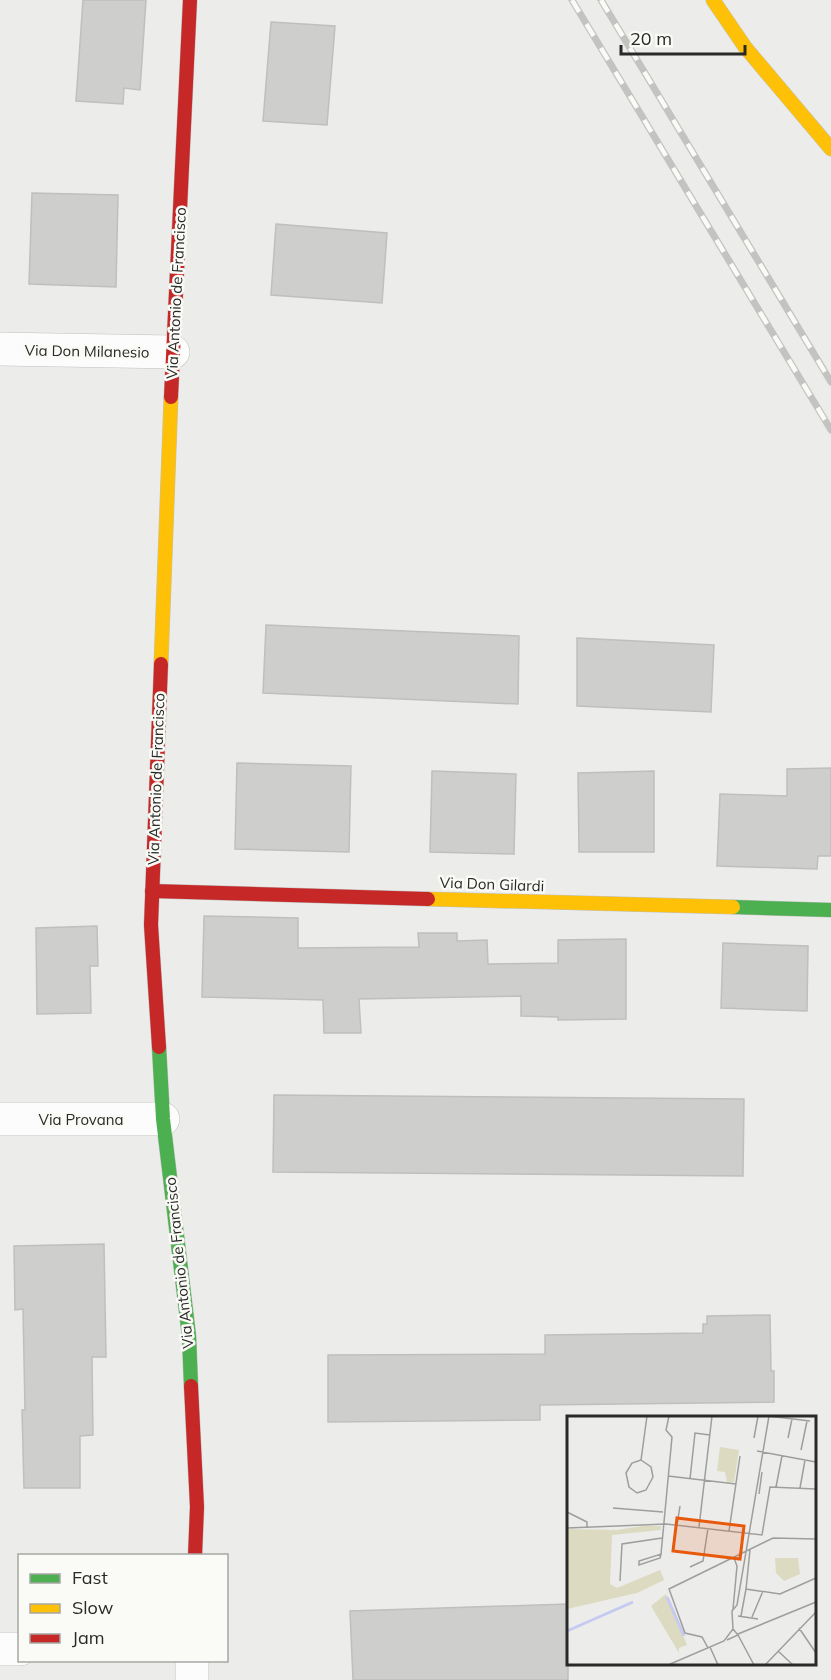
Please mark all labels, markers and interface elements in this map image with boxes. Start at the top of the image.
scale bar [621,18,746,56]
text: 20 m [630,27,672,50]
street label: Via Antonio de Francisco [162,207,190,379]
street label: Via Don Milanesio [24,340,150,362]
street label: Via Antonio de Francisco [144,693,168,865]
street label: Via Don Gilardi [439,873,545,895]
street label: Via Provana [39,1110,123,1129]
street label: Via Antonio de Francisco [161,1176,197,1350]
inset map [567,1416,816,1665]
legend [18,1554,228,1662]
text: Fast [72,1566,108,1589]
text: Slow [72,1596,114,1619]
text: Jam [72,1626,105,1649]

